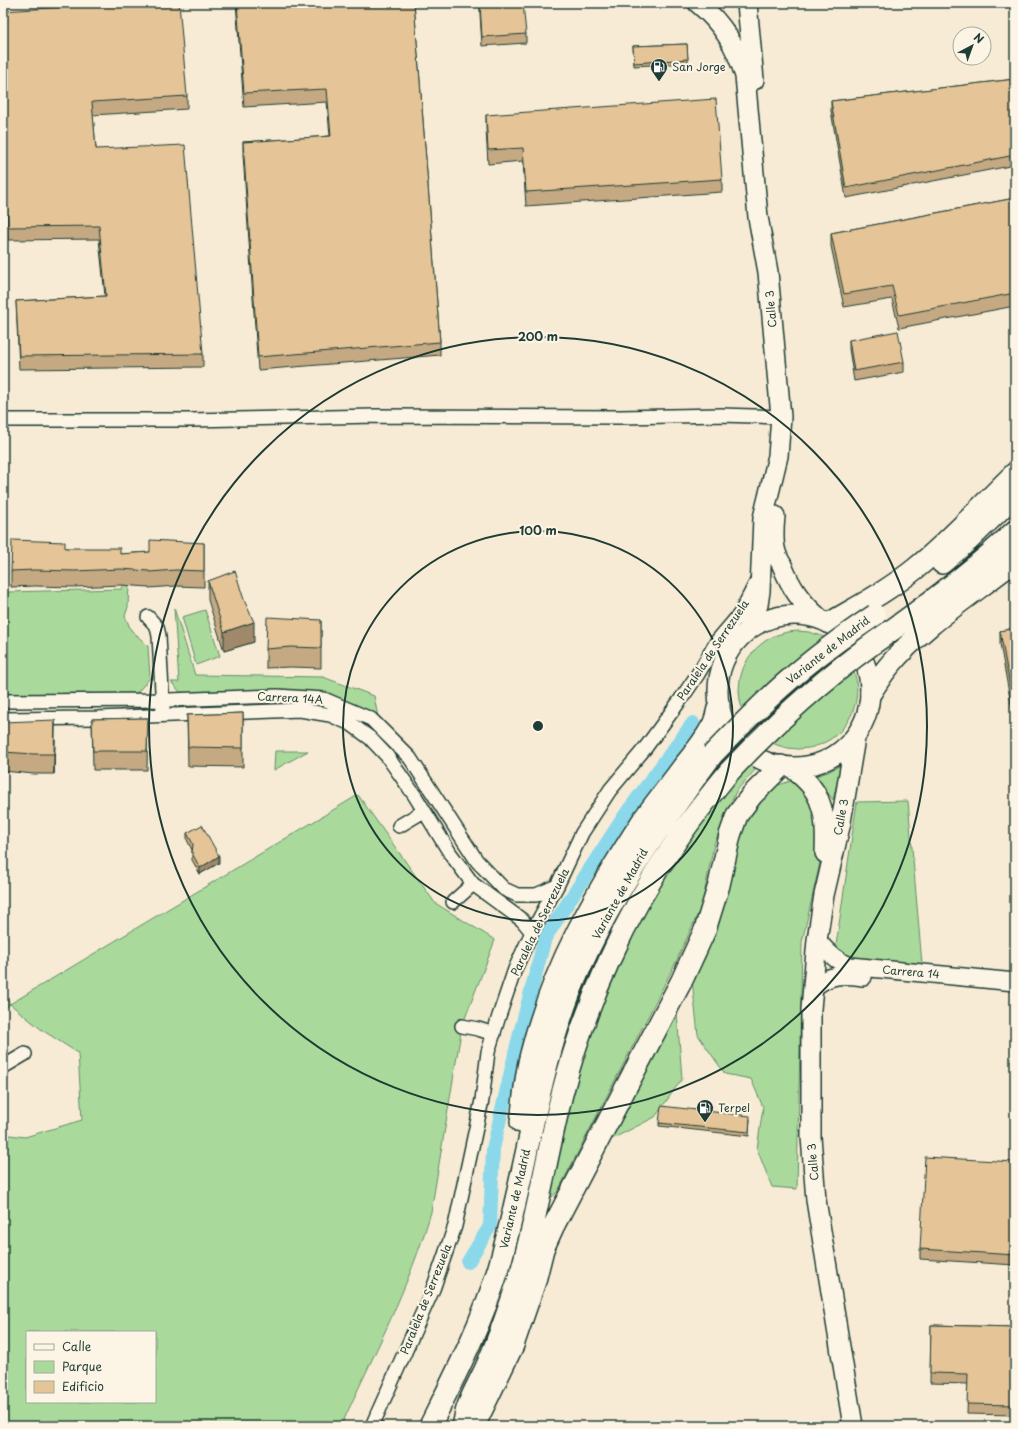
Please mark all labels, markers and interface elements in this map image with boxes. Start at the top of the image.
north arrow [952,26,992,66]
text: N [970,29,988,48]
fuel station icon: San Jorge [649,57,669,82]
place label: San Jorge [672,58,726,75]
street label: Calle 3 [760,290,781,328]
text: 200 m [518,327,558,345]
text: 100 m [519,521,557,539]
street label: Paralela de Serrezuela [673,596,753,703]
street label: Variante de Madrid [782,611,873,688]
street label: Carrera 14A [257,687,323,708]
centre of rings [531,719,545,733]
street label: Calle 3 [829,797,852,837]
street label: Variante de Madrid [587,845,652,942]
street label: Paralela de Serrezuela [506,865,573,979]
street label: Carrera 14 [882,961,940,982]
fuel station icon: Terpel [695,1098,715,1123]
place label: Terpel [718,1099,750,1116]
street label: Calle 3 [802,1143,823,1181]
street label: Variante de Madrid [495,1147,534,1250]
street label: Paralela de Serrezuela [396,1241,456,1357]
legend [26,1331,156,1403]
text: Calle [62,1337,92,1355]
text: Parque [62,1357,102,1375]
text: Edificio [62,1377,104,1395]

